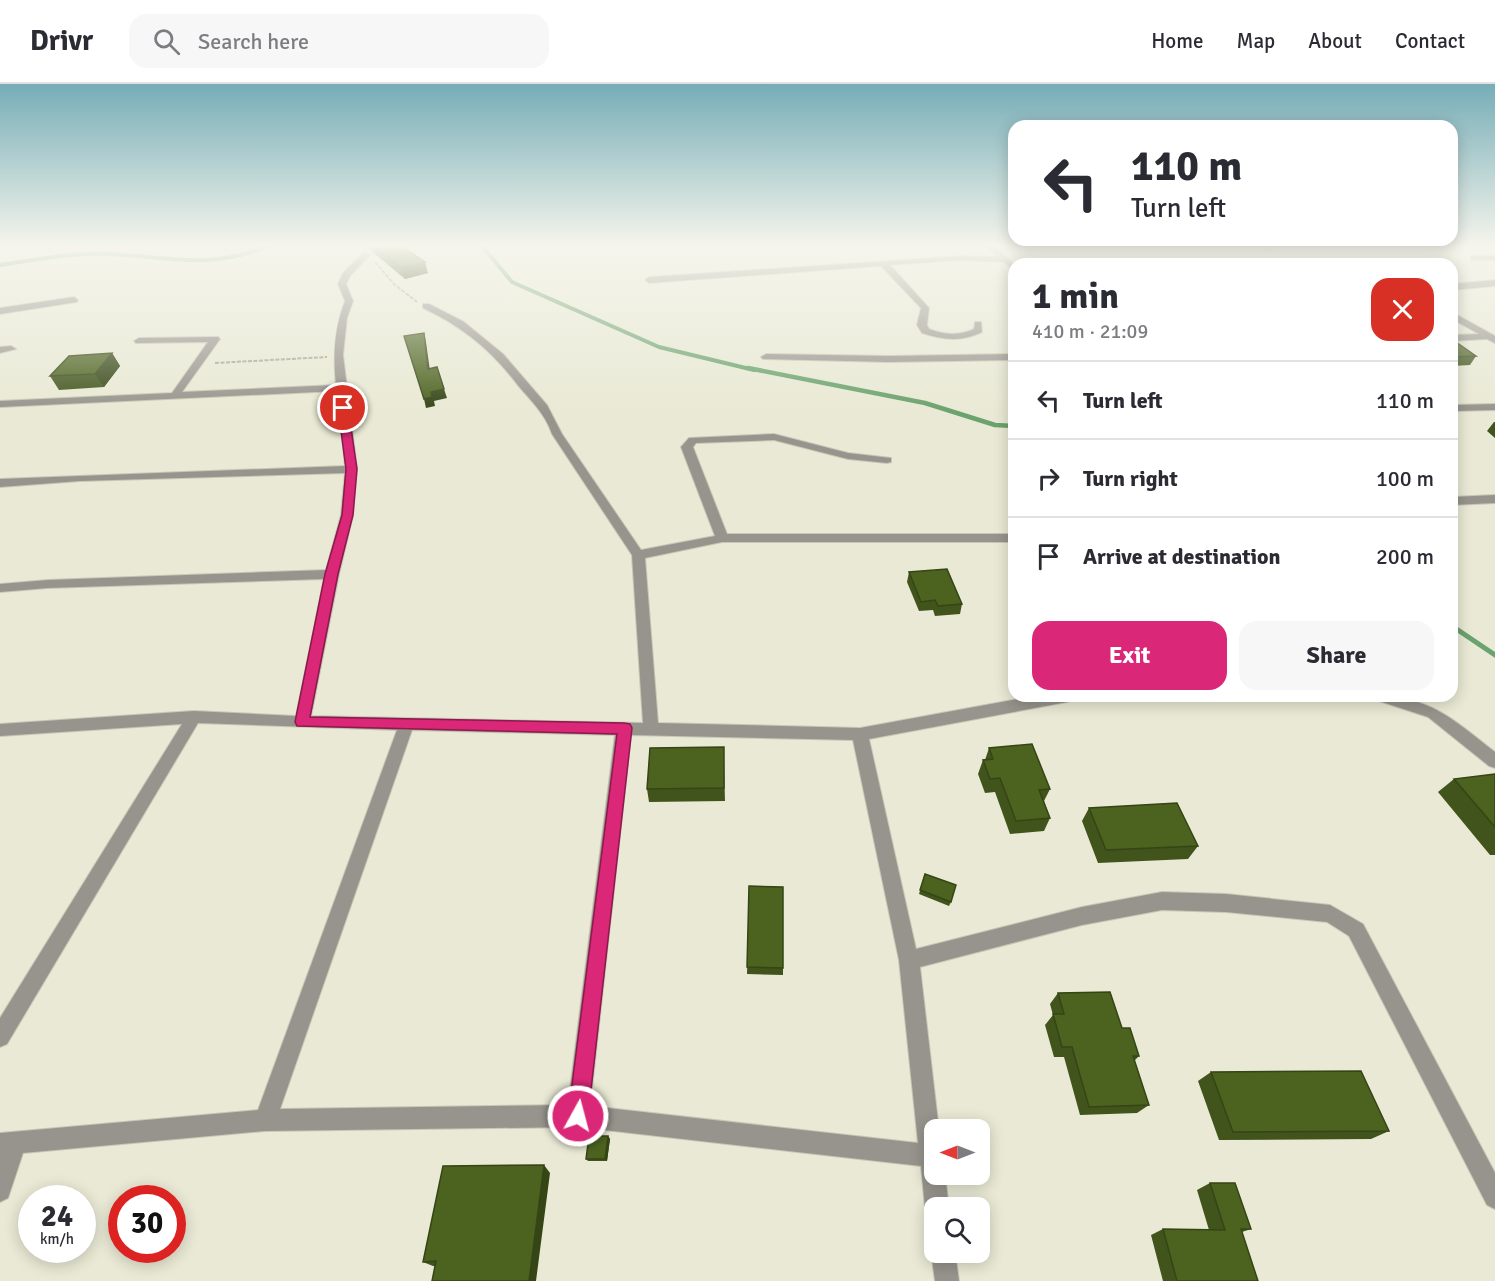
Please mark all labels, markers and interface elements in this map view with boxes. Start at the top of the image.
search box [129,14,549,68]
text: Drivr [30,24,93,58]
icon: search [150,25,183,58]
text: Search here [198,28,309,55]
text: Home [1151,28,1204,54]
text: Map [1237,28,1275,54]
text: About [1308,28,1362,54]
text: Contact [1395,28,1465,54]
text: 110 m [1131,141,1242,192]
icon: left [1032,144,1110,222]
text: Turn left [1131,192,1226,225]
text: 1 min [1032,274,1119,319]
button: close [1371,278,1434,341]
text: 410 m · 21:09 [1032,319,1148,344]
pin [317,382,368,433]
icon: left [1032,384,1065,417]
text: Turn left [1083,387,1163,414]
text: 110 m [1376,387,1434,414]
icon: arrive [326,391,359,424]
icon: right [1032,462,1065,495]
text: Turn right [1083,465,1178,492]
text: 100 m [1376,465,1434,492]
icon: arrive [1032,540,1065,573]
text: Arrive at destination [1083,543,1280,570]
text: 200 m [1376,543,1434,570]
button: Exit [1032,621,1227,690]
button: Share [1239,621,1434,690]
position arrow [546,1084,610,1148]
north arrow [924,1119,990,1185]
map controls [924,1119,990,1263]
speed limit sign: 30 [108,1185,186,1263]
button: search [924,1197,990,1263]
text: 24 [41,1198,73,1235]
text: km/h [40,1230,74,1248]

